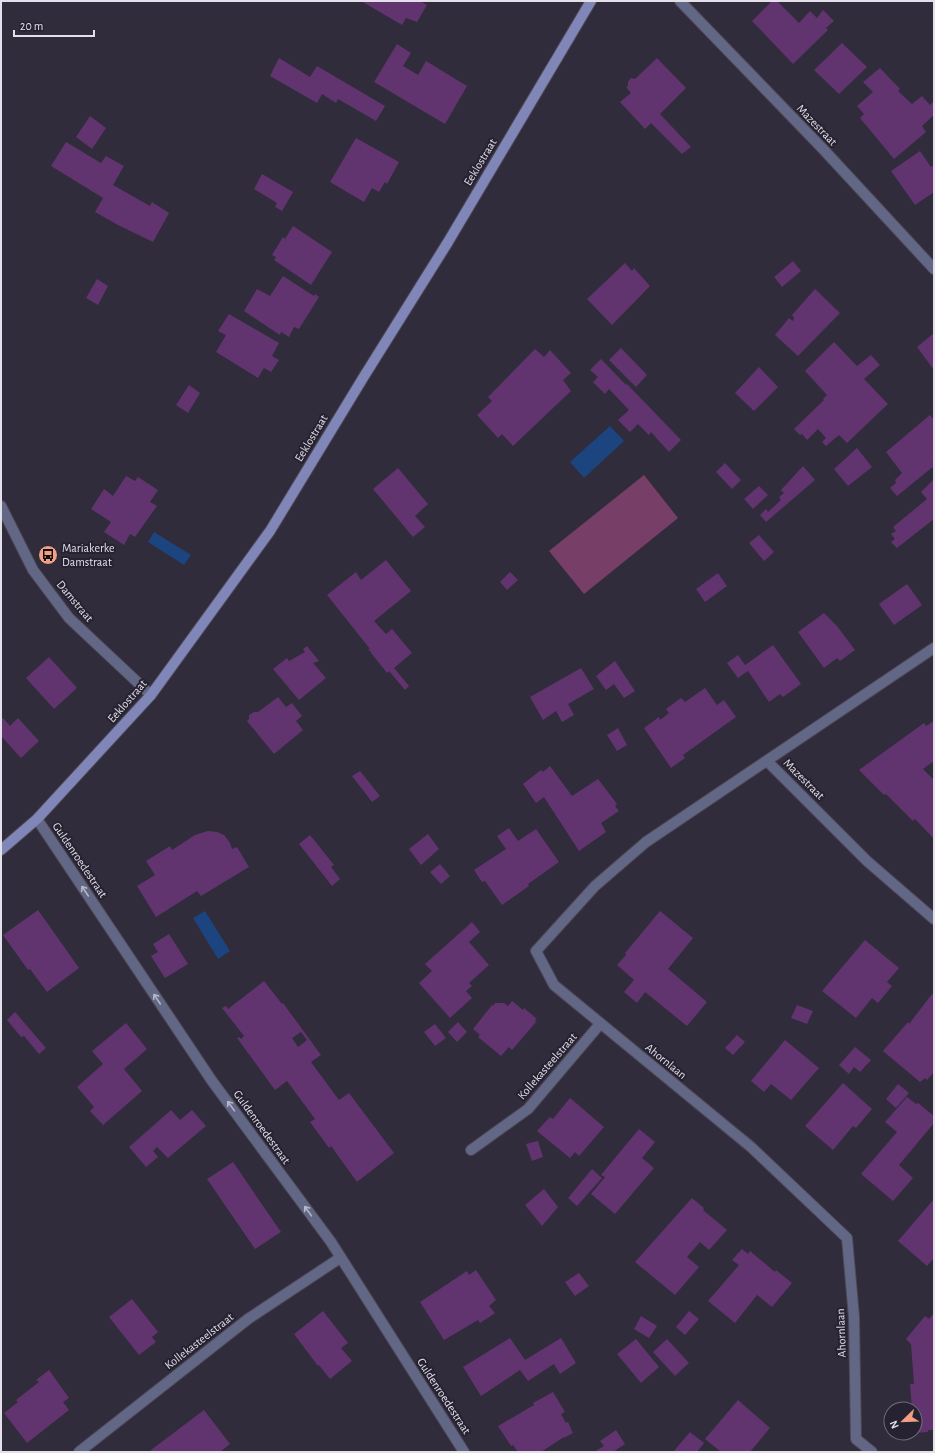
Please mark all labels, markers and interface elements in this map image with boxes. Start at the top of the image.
scale bar [14,12,94,38]
text: 20 m [20,20,43,32]
street label: Mazestraat [795,102,840,148]
street label: Eeklostraat [461,136,499,187]
street label: Eeklostraat [292,412,330,463]
place label: Mariakerke Damstraat [62,542,115,568]
bus stop icon: Mariakerke Damstraat [37,544,59,566]
street label: Damstraat [54,578,96,624]
street label: Eeklostraat [105,677,149,725]
street label: Mazestraat [781,756,827,802]
street label: Guldenroedestraat [50,820,110,900]
one-way arrow [81,886,89,897]
one-way arrow [153,994,161,1005]
street label: Kollekasteelstraat [515,1030,579,1101]
street label: Ahornlaan [643,1041,689,1081]
street label: Guldenroedestraat [231,1088,293,1166]
one-way arrow [226,1101,235,1112]
one-way arrow [304,1205,312,1216]
street label: Ahornlaan [834,1308,848,1358]
street label: Kollekasteelstraat [162,1310,236,1371]
street label: Guldenroedestraat [415,1356,473,1436]
north arrow [883,1401,923,1441]
text: N [888,1419,901,1430]

